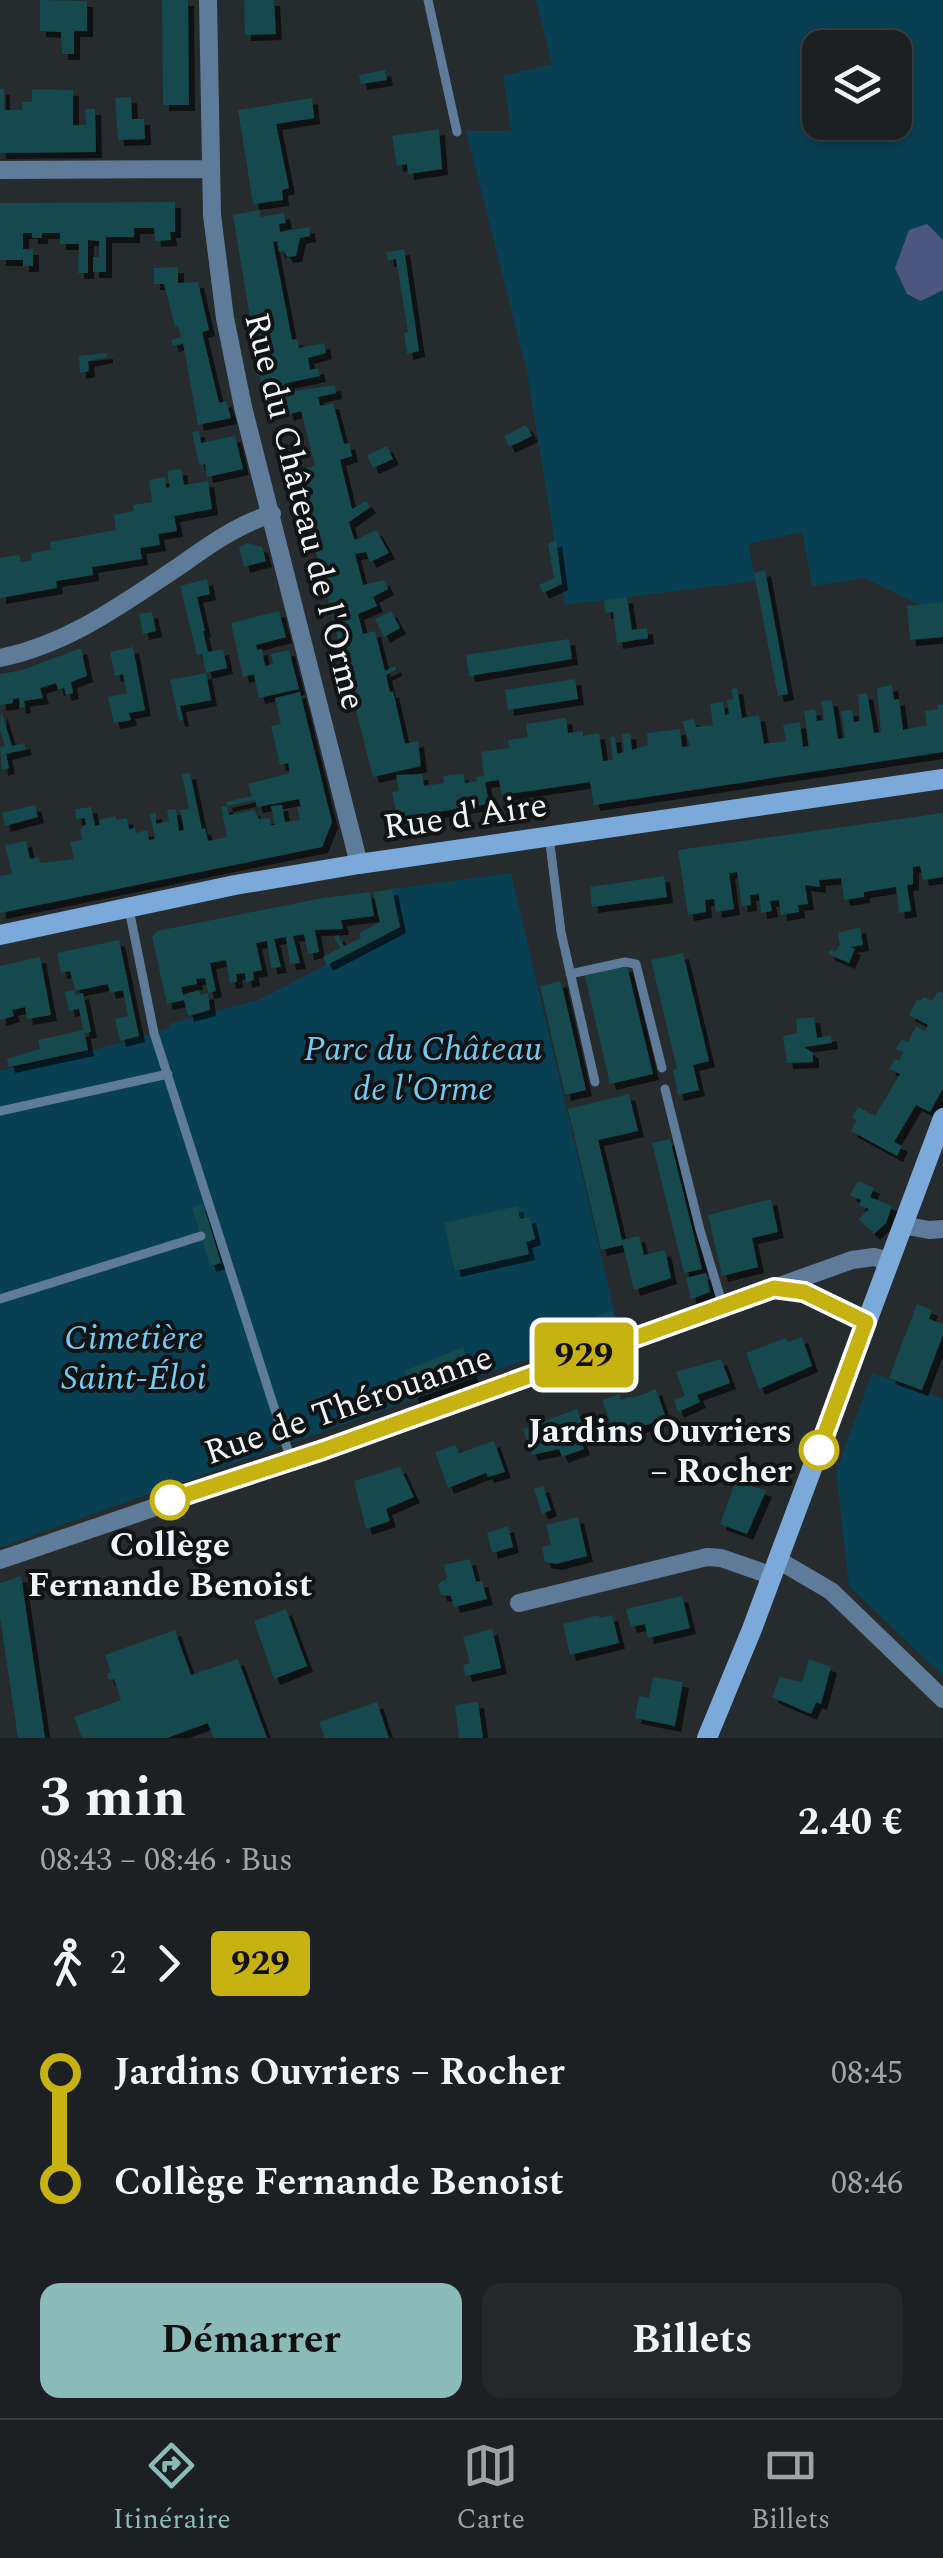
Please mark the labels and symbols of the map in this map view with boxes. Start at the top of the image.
street label: Rue du Château de l'Orme [230,307,380,716]
street label: Rue d'Aire [380,779,551,854]
park label: Parc du Château de l'Orme [304,1023,542,1116]
park label: Cimetière Saint-Éloi [61,1312,207,1405]
line badge: 929 [526,1322,642,1388]
street label: Rue de Thérouanne [197,1331,500,1480]
place label: Jardins Ouvriers – Rocher [527,1405,792,1498]
marker: Jardins Ouvriers – Rocher [800,1431,838,1469]
marker: Collège Fernande Benoist [151,1481,189,1519]
place label: Collège Fernande Benoist [27,1519,313,1612]

